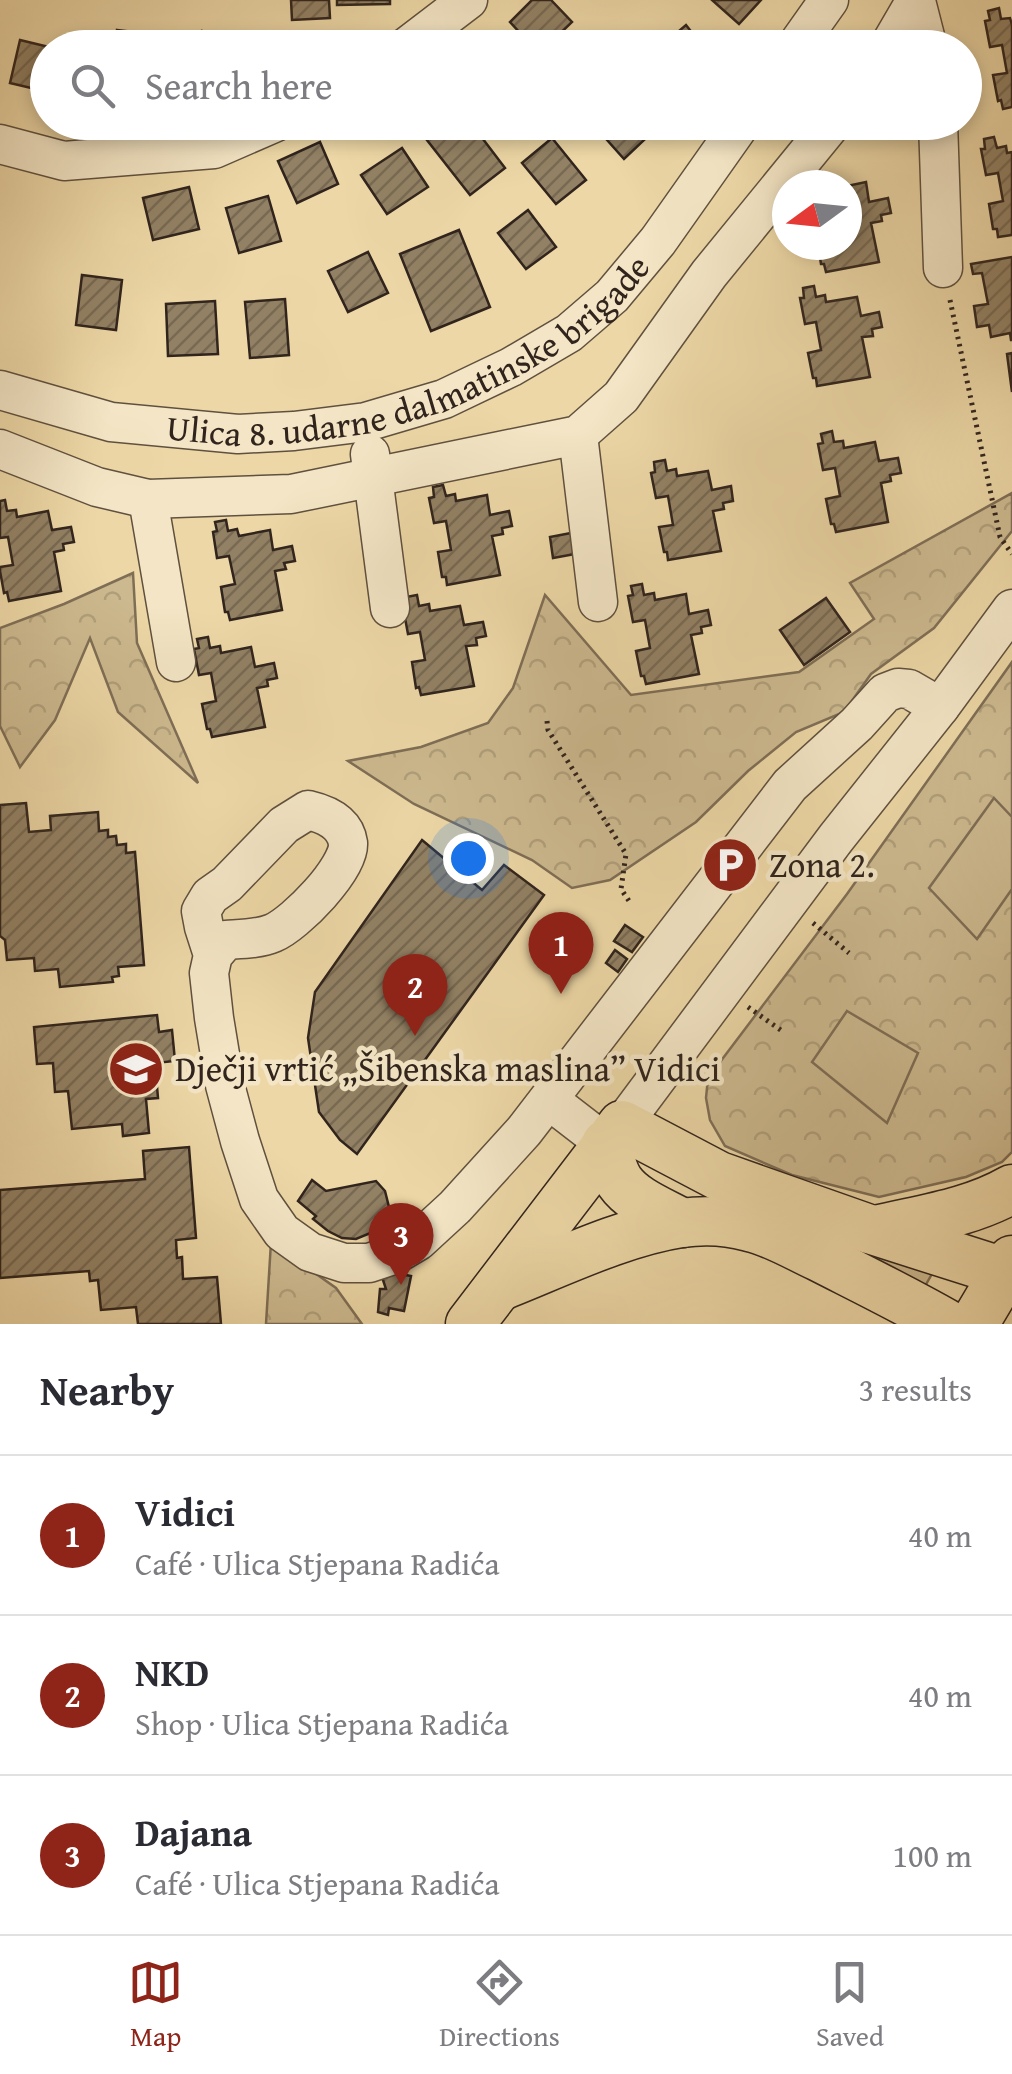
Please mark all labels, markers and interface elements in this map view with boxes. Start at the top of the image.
search box [30,30,982,140]
text: Search here [145,57,333,113]
icon: search [65,58,120,113]
north arrow [772,170,862,260]
street label: Ulica 8. udarne dalmatinske brigade [165,243,661,459]
your location [443,833,494,884]
parking icon: Zona 2. [700,835,760,895]
place label: Zona 2. [769,839,875,890]
pin: 1 [528,912,594,994]
pin: 2 [382,954,448,1036]
school or university icon: Dječji vrtić „Šibenska maslina” Vidici [106,1039,166,1099]
place label: Dječji vrtić „Šibenska maslina” Vidici [175,1043,720,1094]
pin: 3 [368,1202,434,1285]
text: Nearby [40,1359,174,1420]
text: 3 results [859,1366,972,1413]
text: Vidici [135,1484,235,1540]
text: 1 [64,1512,81,1559]
text: 40 m [908,1512,972,1559]
text: Café · Ulica Stjepana Radića [135,1540,500,1587]
text: NKD [135,1644,209,1700]
text: 2 [64,1672,81,1719]
text: 40 m [908,1672,972,1719]
text: Shop · Ulica Stjepana Radića [135,1700,509,1747]
text: Dajana [135,1804,252,1860]
text: 3 [64,1832,81,1879]
text: 100 m [893,1832,972,1879]
text: Café · Ulica Stjepana Radića [135,1860,500,1907]
tab: Map [128,1955,183,2056]
tab: Directions [439,1955,560,2056]
tab: Saved [816,1955,884,2056]

